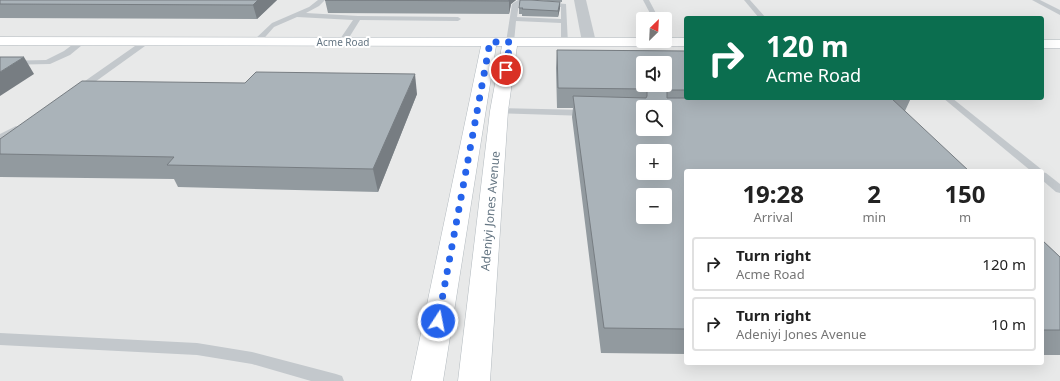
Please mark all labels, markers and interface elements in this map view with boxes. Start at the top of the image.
north arrow [636,12,672,48]
map controls [636,12,672,224]
text: 120 m [766,27,849,65]
icon: right [700,32,752,84]
street label: Acme Road [317,35,369,49]
pin [489,53,523,87]
button: sound [636,56,672,92]
icon: arrive [495,59,517,81]
text: Acme Road [766,63,861,87]
button: search [636,100,672,136]
button: + [636,144,672,180]
street label: Adeniyi Jones Avenue [476,150,504,272]
text: 19:28 [742,177,804,210]
text: 2 [867,177,881,210]
text: 150 [944,177,986,210]
button: − [636,188,672,224]
text: Arrival [753,208,793,226]
text: min [862,208,886,226]
text: m [959,208,971,226]
text: Turn right [736,245,811,265]
icon: right [702,253,724,275]
text: 120 m [982,254,1026,274]
text: Acme Road [736,265,805,283]
position arrow [417,300,459,342]
text: Turn right [736,305,811,325]
icon: right [702,313,724,335]
text: 10 m [991,314,1026,334]
text: Adeniyi Jones Avenue [736,325,866,343]

